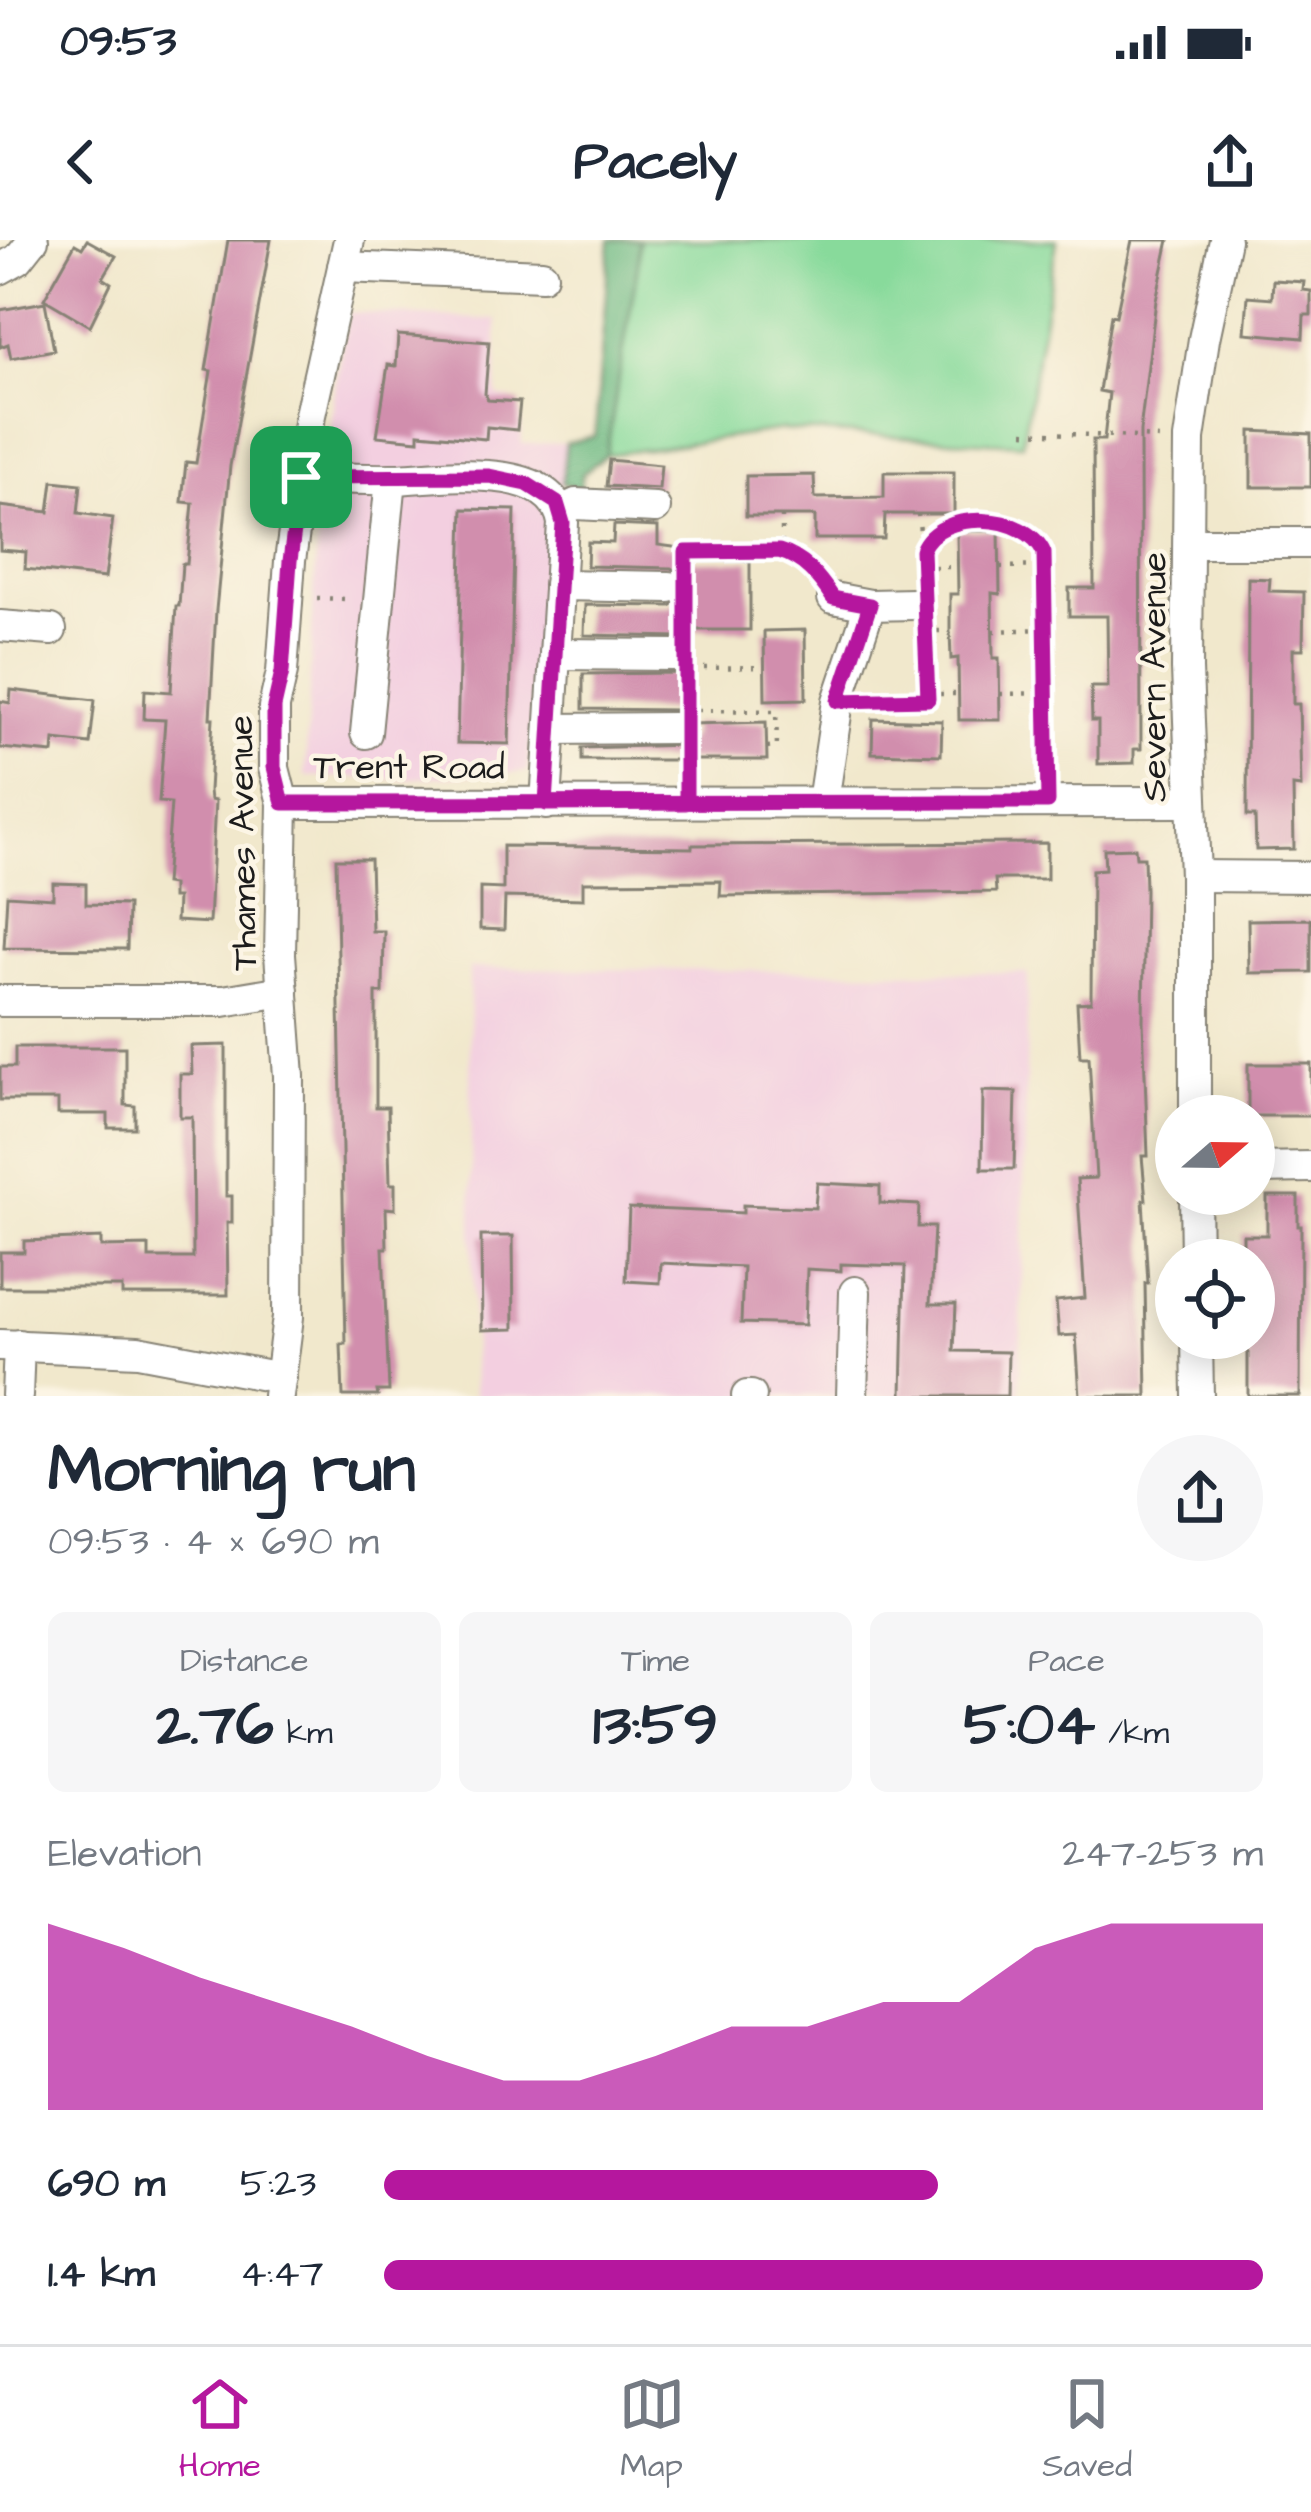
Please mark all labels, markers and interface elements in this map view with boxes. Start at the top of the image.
text: 09:53 [60,11,176,73]
text: Pacely [574,125,737,200]
icon: back [48,129,114,195]
icon: share [1197,129,1263,195]
pin [250,426,352,528]
icon: arrive [268,444,334,510]
street label: Severn Avenue [1129,552,1180,802]
street label: Thames Avenue [216,715,271,971]
street label: Trent Road [313,742,505,793]
north arrow [1155,1095,1275,1215]
map controls [1155,1095,1275,1359]
button: locate [1155,1239,1275,1359]
text: Morning run [48,1425,416,1517]
button: share [1137,1435,1263,1561]
text: 09:53 · 4 × 690 m [48,1516,379,1570]
text: Distance [180,1638,309,1684]
text: Time [621,1638,690,1684]
text: Pace [1028,1638,1105,1684]
text: 2.76 [156,1684,274,1767]
text: 13:59 [593,1684,718,1767]
text: 5:04 [964,1684,1095,1767]
text: km [274,1710,333,1756]
text: /km [1095,1710,1169,1756]
text: Elevation [48,1828,202,1882]
text: 247–253 m [1062,1828,1263,1882]
text: 690 m [48,2158,165,2212]
text: 5:23 [240,2158,316,2212]
text: 1.4 km [48,2248,155,2302]
text: 4:47 [240,2248,324,2302]
tab: Home [179,2371,261,2489]
tab: Map [619,2371,685,2489]
tab: Saved [1042,2371,1132,2489]

